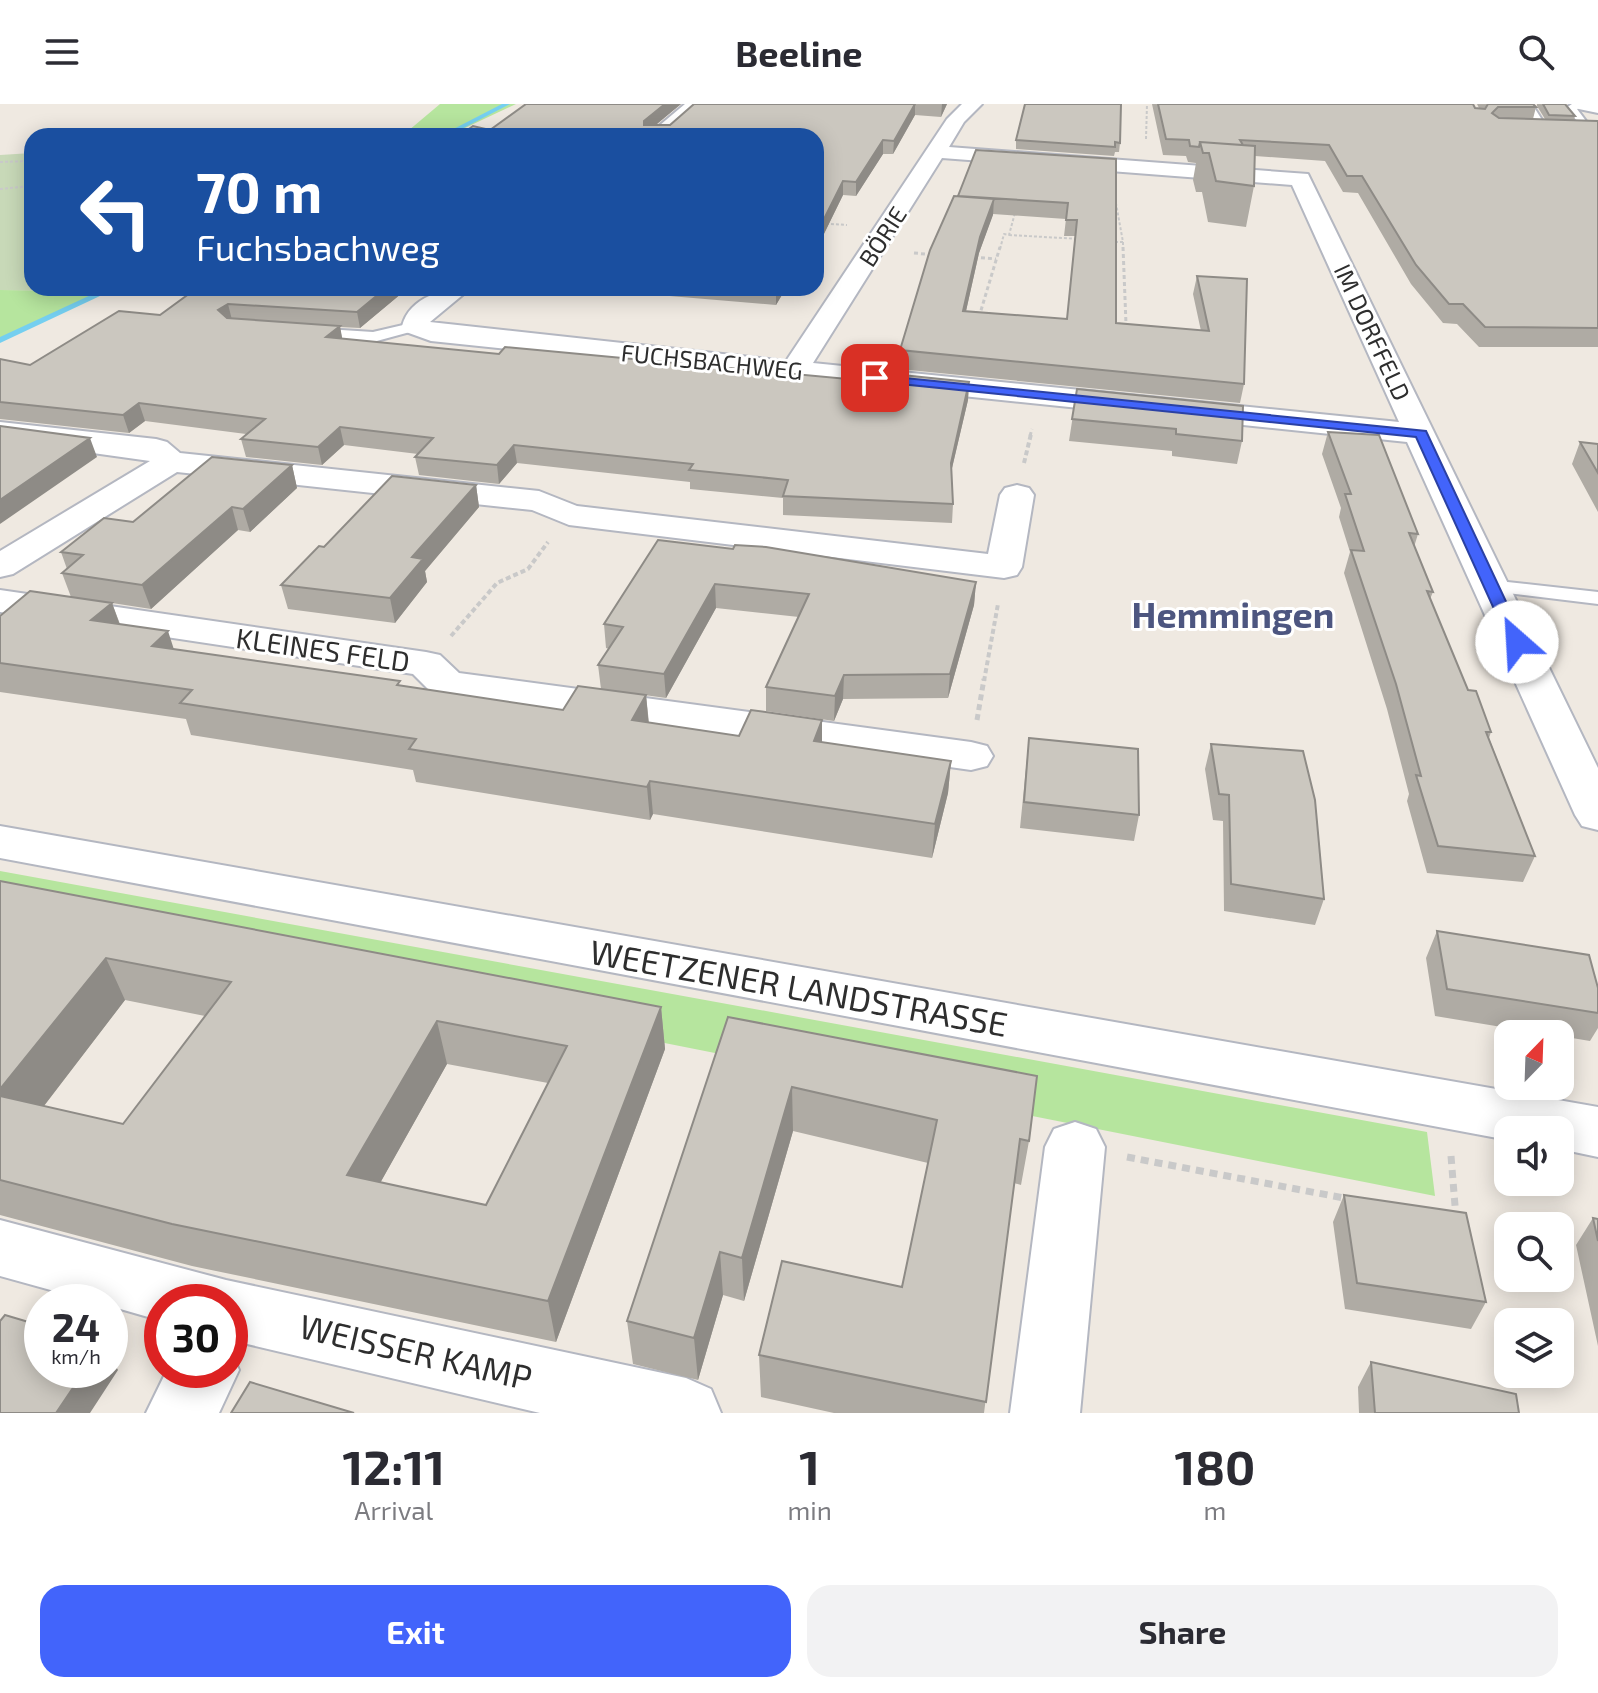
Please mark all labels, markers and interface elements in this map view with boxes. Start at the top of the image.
icon: menu [40,30,84,74]
icon: search [1514,30,1558,74]
text: Beeline [735,31,863,74]
text: 70 m [196,157,322,224]
icon: left [64,160,168,264]
street label: BÖRIE [852,201,912,271]
text: Fuchsbachweg [196,225,440,268]
street label: IM DORFFELD [1329,259,1417,405]
street label: FUCHSBACHWEG [620,337,804,385]
pin [841,344,909,412]
icon: arrive [853,356,897,400]
district label: Hemmingen [1132,592,1334,635]
position arrow [1475,600,1559,684]
street label: KLEINES FELD [234,620,412,678]
street label: WEETZENER LANDSTRASSE [587,930,1011,1044]
north arrow [1494,1020,1574,1100]
map controls [1494,1020,1574,1388]
button: sound [1494,1116,1574,1196]
button: search [1494,1212,1574,1292]
speed limit sign: 30 [144,1284,248,1388]
text: 24 [52,1302,100,1350]
street label: WEISSER KAMP [296,1304,536,1398]
button: layers [1494,1308,1574,1388]
text: km/h [51,1344,101,1368]
text: 12:11 [343,1437,445,1495]
text: 1 [799,1437,820,1495]
text: 180 [1174,1437,1255,1495]
text: Arrival [354,1494,433,1525]
text: min [788,1494,832,1525]
text: m [1204,1494,1226,1525]
button: Exit [40,1585,791,1677]
button: Share [807,1585,1558,1677]

